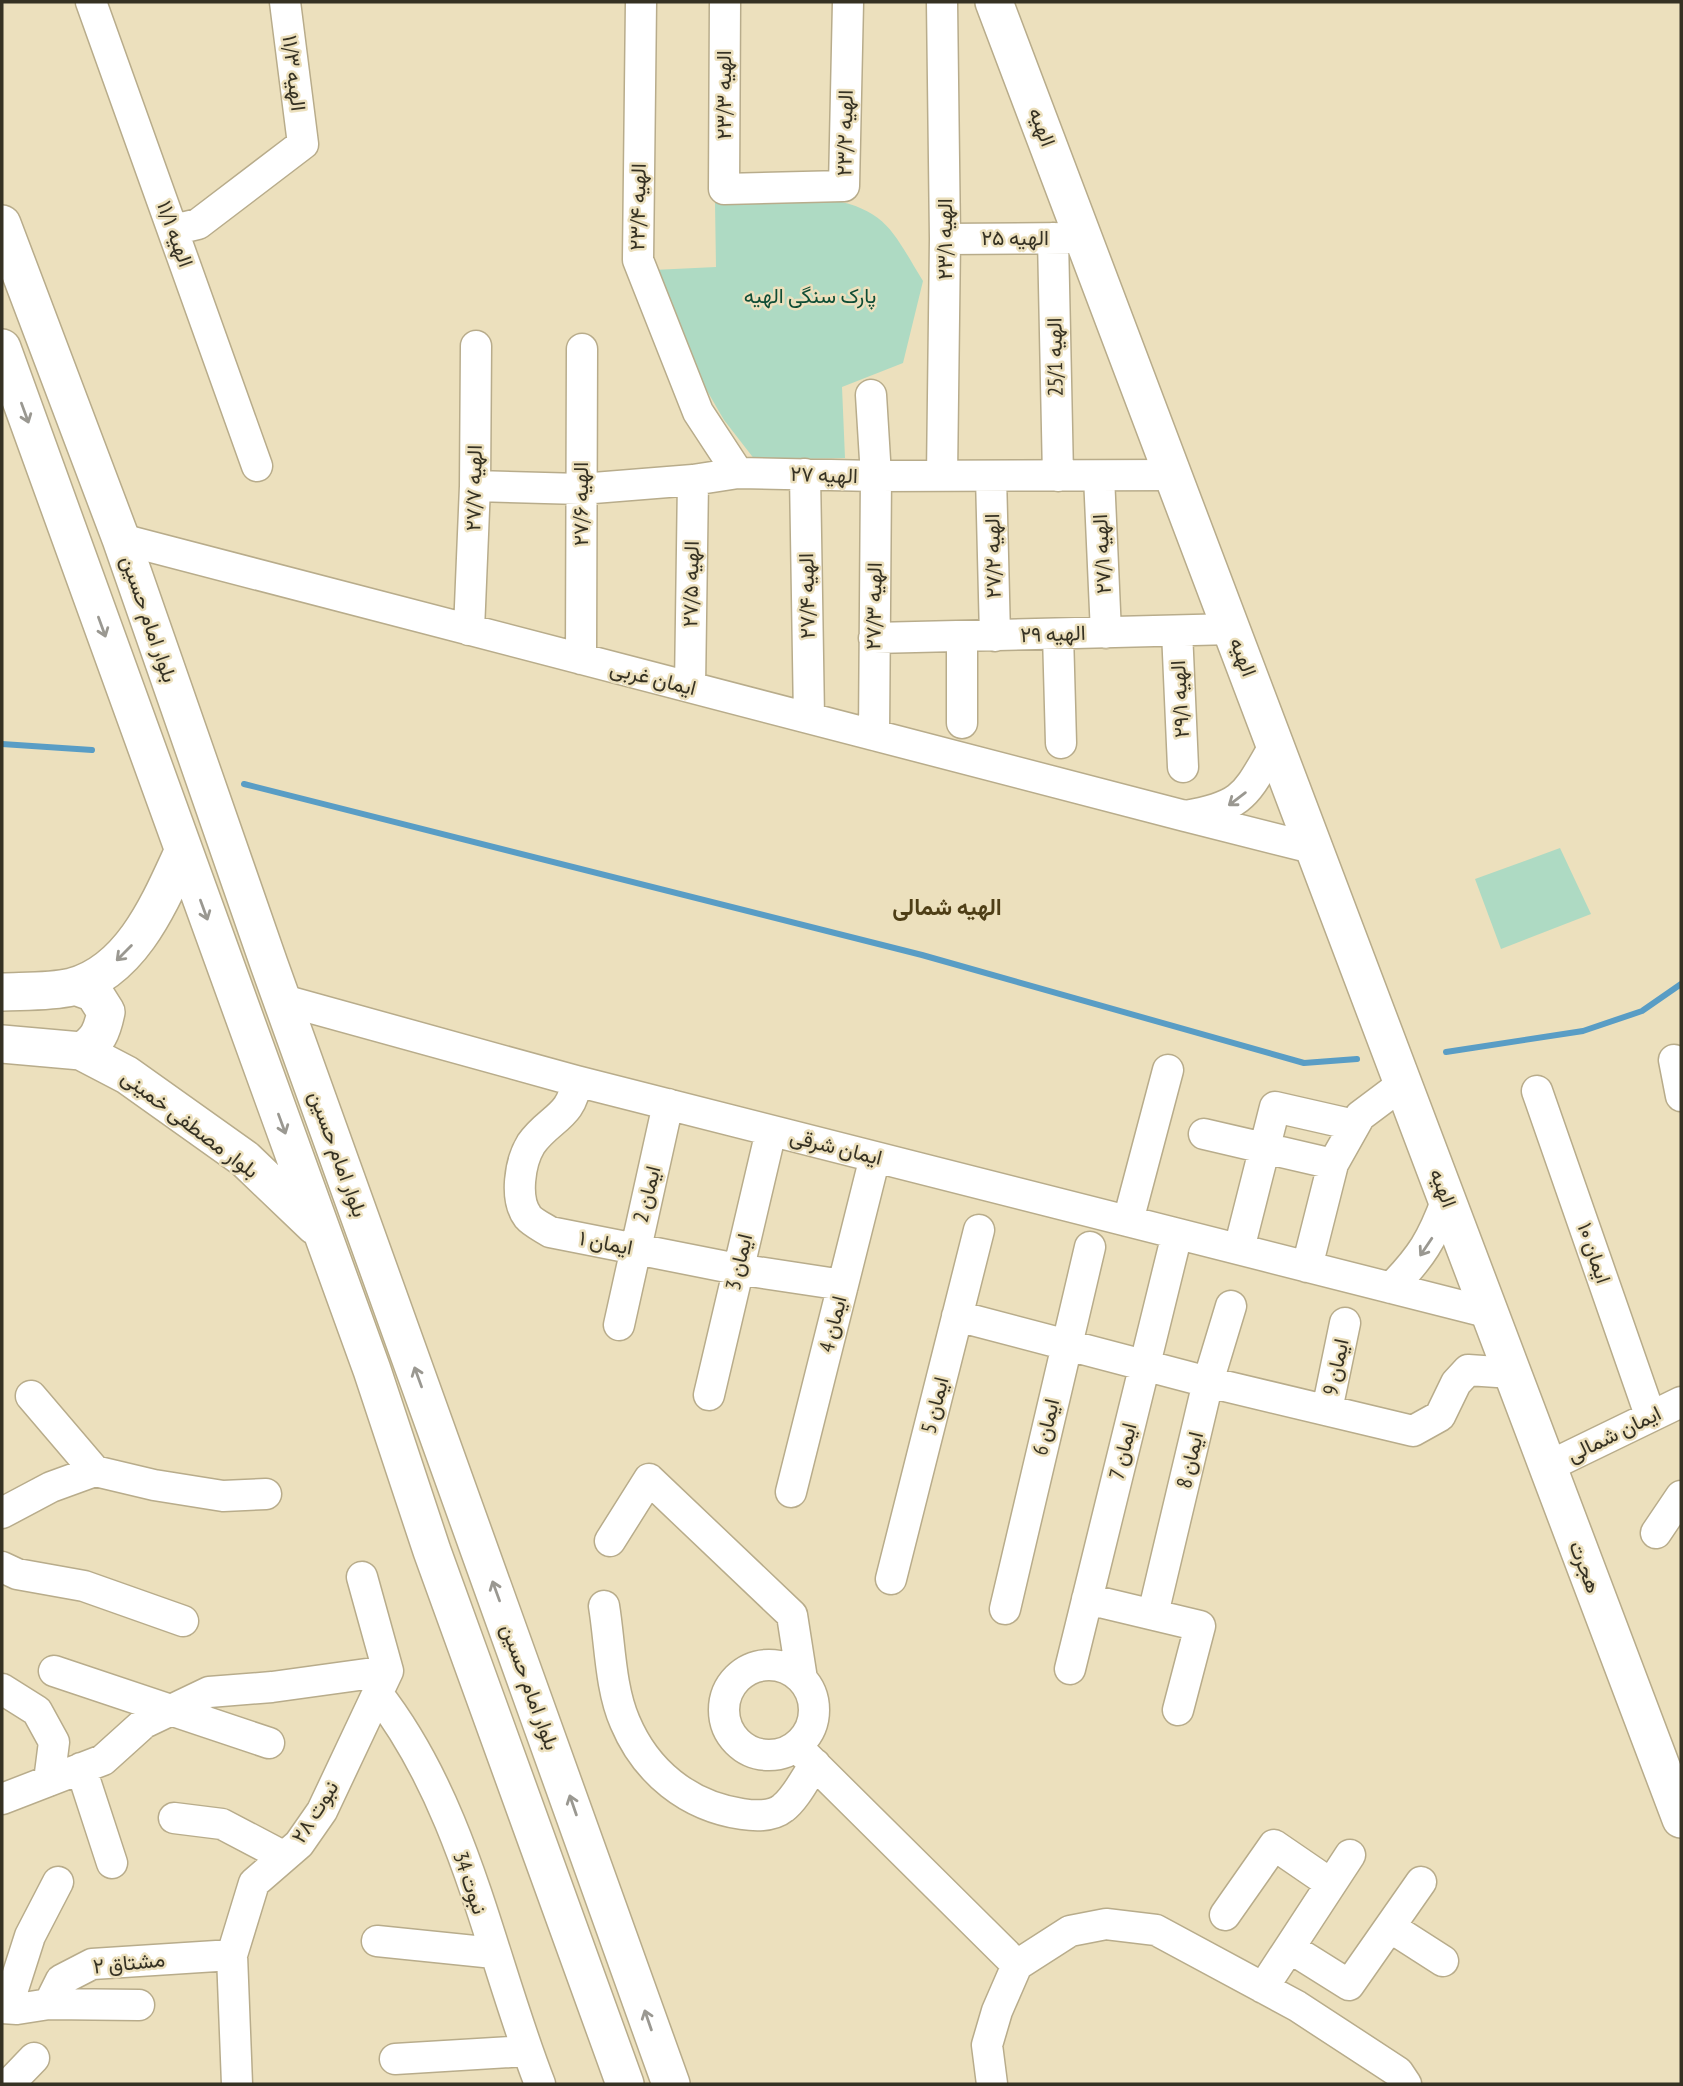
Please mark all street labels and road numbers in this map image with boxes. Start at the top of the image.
street label: الهیه ۱۱/۳ [276,33,313,113]
street label: الهیه ۲۳/۳ [710,50,737,140]
street label: الهیه ۲۳/۲ [830,90,859,176]
street label: الهیه [1023,103,1062,150]
street label: الهیه ۲۳/۴ [623,163,652,251]
street label: الهیه ۱۱/۱ [151,197,200,271]
street label: الهیه ۲۳/۱ [931,198,958,280]
street label: الهیه ۲۵ [981,224,1049,251]
street label: الهیه 25/1 [1040,317,1069,397]
street label: الهیه ۲۷/۷ [459,445,488,531]
street label: الهیه ۲۷ [790,460,858,489]
street label: الهیه ۲۷/۶ [567,462,594,546]
street label: الهیه ۲۷/۲ [978,513,1007,599]
street label: الهیه ۲۷/۱ [1086,513,1117,595]
street label: الهیه ۲۷/۵ [676,541,705,627]
street label: بلوار امام حسین [114,552,184,686]
street label: الهیه ۲۷/۴ [792,553,821,639]
street label: الهیه ۲۷/۳ [859,562,888,650]
street label: الهیه ۲۹ [1020,619,1086,648]
street label: الهیه [1224,633,1263,680]
street label: ایمان غربی [607,654,699,701]
street label: الهیه ۲۹/۱ [1164,660,1195,739]
street label: بلوار مصطفی خمینی [116,1063,264,1184]
street label: بلوار امام حسین [302,1087,374,1221]
street label: ایمان شرقی [787,1122,885,1171]
street label: ایمان 2 [627,1163,667,1225]
street label: الهیه [1424,1164,1463,1211]
street label: ایمان ۱۰ [1572,1219,1617,1287]
street label: ایمان ۱ [577,1224,635,1261]
street label: ایمان 3 [719,1231,758,1293]
street label: ایمان 4 [813,1293,853,1355]
street label: ایمان 9 [1316,1336,1355,1398]
street label: ایمان 5 [915,1374,955,1436]
street label: ایمان 6 [1026,1396,1065,1458]
street label: ایمان شمالی [1562,1399,1665,1468]
street label: ایمان 7 [1103,1420,1143,1482]
street label: ایمان 8 [1170,1429,1209,1491]
street label: هجرت [1563,1537,1608,1597]
street label: بلوار امام حسین [494,1620,566,1754]
street label: نبوت ۲۸ [285,1775,344,1848]
street label: نبوت 34 [447,1848,494,1918]
street label: مشتاق ۲ [92,1945,166,1980]

